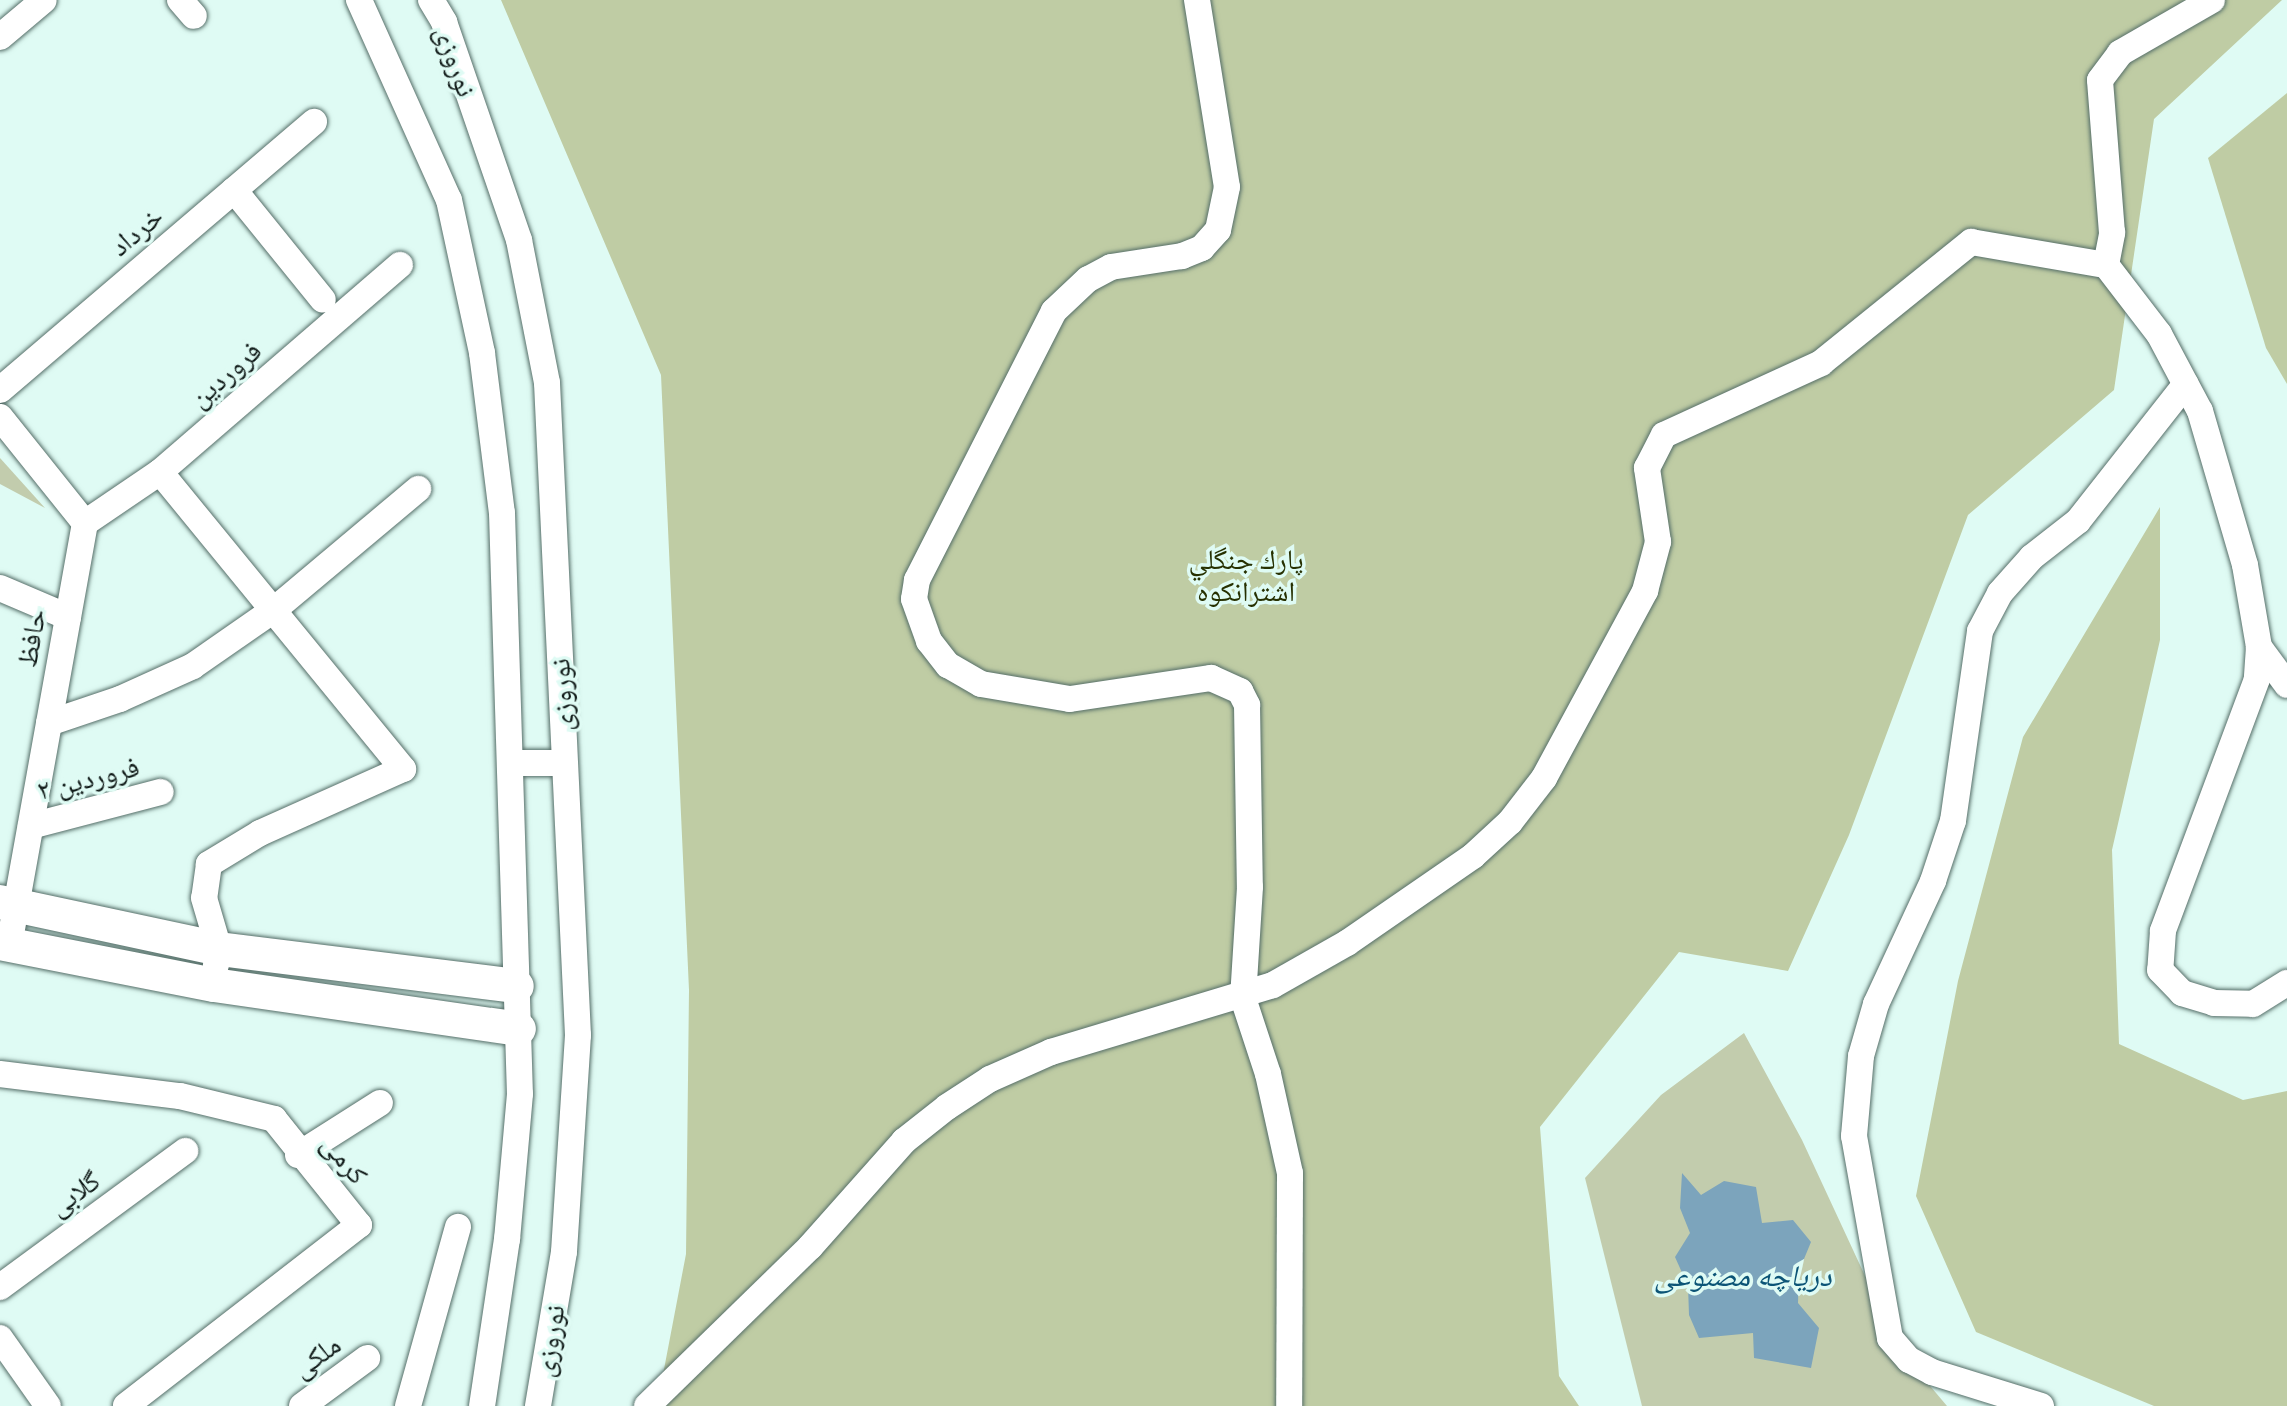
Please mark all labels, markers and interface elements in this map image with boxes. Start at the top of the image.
street label: نوروزی [428,21,484,101]
street label: خرداد [103,199,169,263]
street label: فروردین [182,334,268,414]
park label: پارك جنگلي اشترانكوه [1189,542,1303,608]
street label: حافظ [9,606,53,670]
street label: نوروزی [542,658,580,732]
street label: فروردین ۲ [33,749,143,807]
street label: کرمی [314,1127,376,1191]
street label: گلابی [42,1163,106,1223]
water label: دریاچه مصنوعی [1654,1258,1832,1294]
street label: نوروزی [527,1302,571,1380]
street label: ملکی [285,1327,347,1385]

